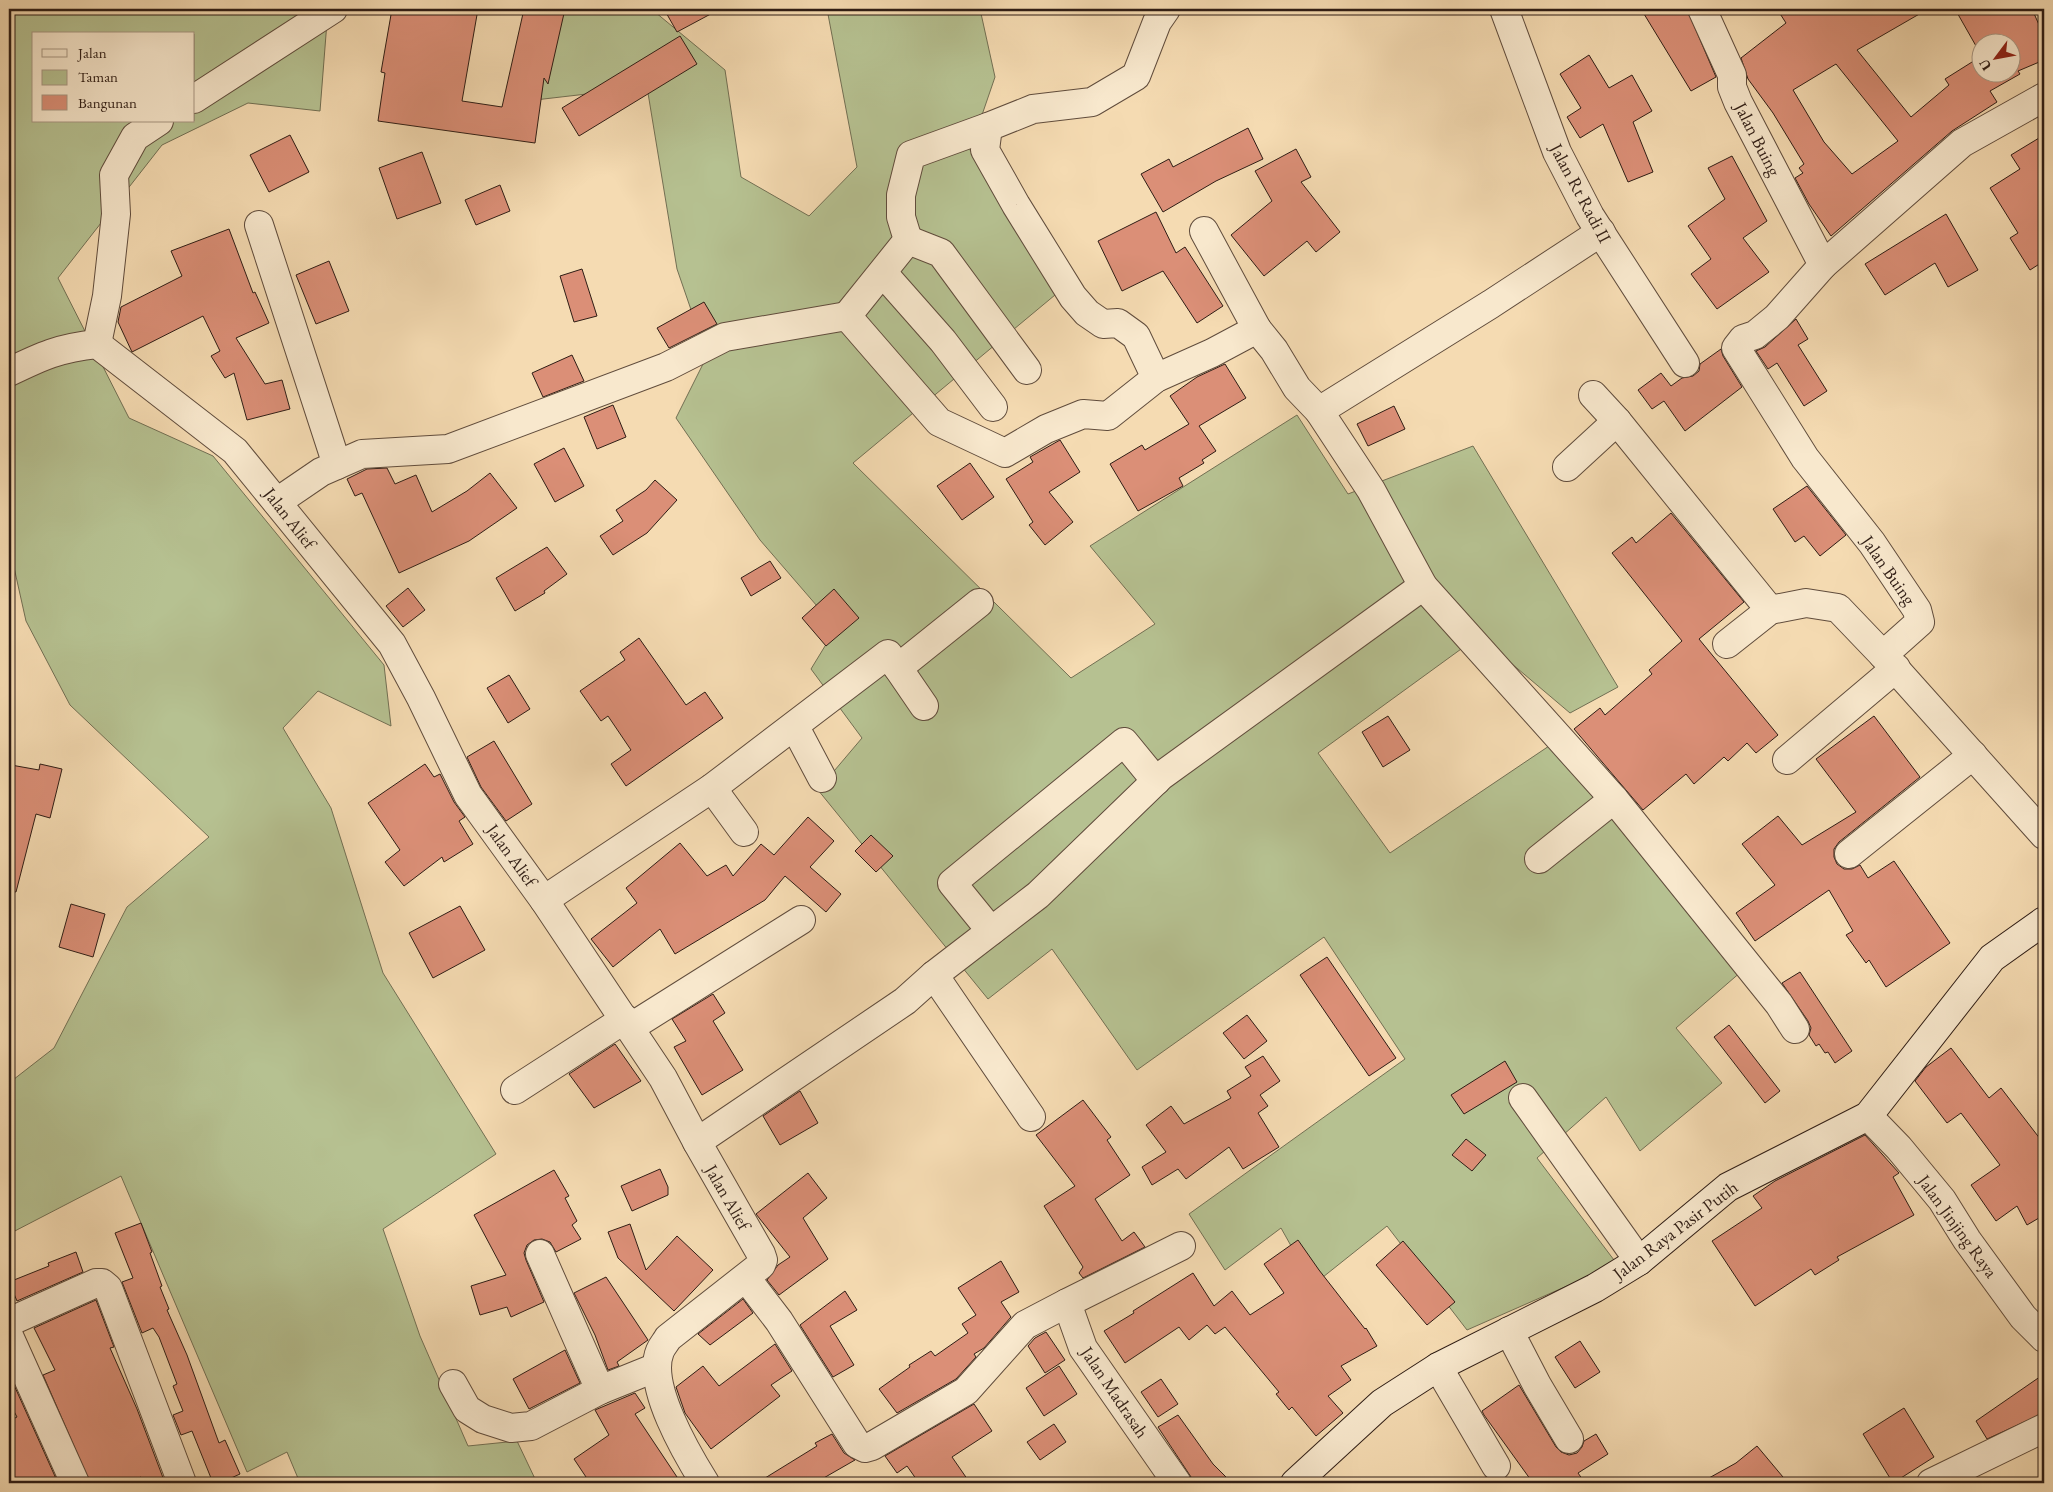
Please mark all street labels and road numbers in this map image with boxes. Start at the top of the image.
street label: Jalan Buing [1729,96,1786,180]
street label: Jalan Rt Radi II [1544,138,1617,247]
street label: Jalan Alief [258,481,323,555]
street label: Jalan Buing [1856,529,1921,609]
street label: Jalan Alief [480,818,544,893]
street label: Jalan Alief [699,1158,757,1236]
street label: Jalan Jinjing Raya [1912,1168,2004,1283]
street label: Jalan Raya Pasir Putih [1606,1175,1742,1286]
street label: Jalan Madrasah [1075,1340,1154,1442]

